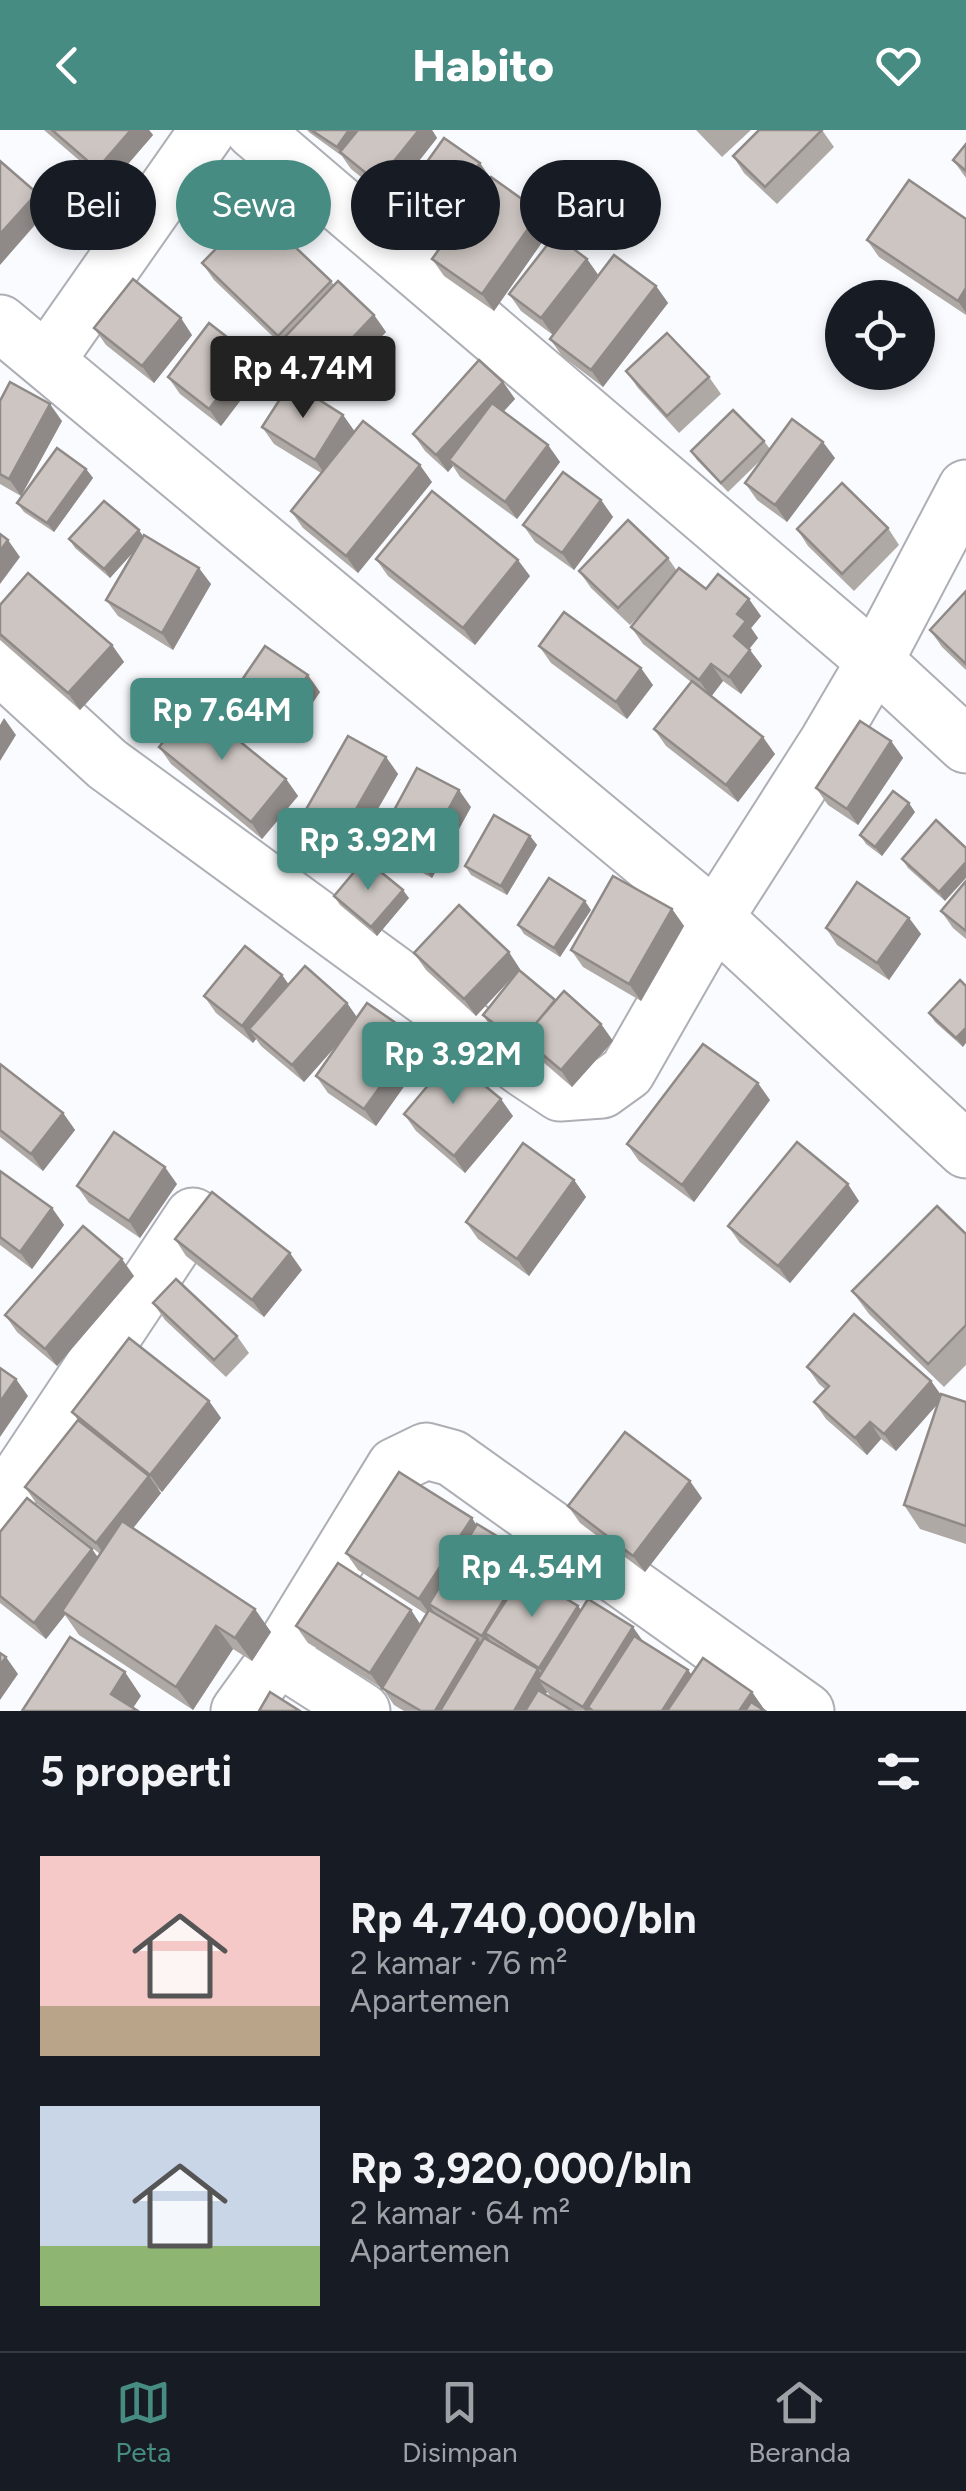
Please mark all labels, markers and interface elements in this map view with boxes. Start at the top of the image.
icon: back [40,38,95,93]
text: Habito [412,38,554,92]
icon: heart [871,38,926,93]
chip: Beli [30,160,156,250]
chip: Sewa [176,160,331,250]
chip: Filter [351,160,500,250]
chip: Baru [520,160,661,250]
map controls [825,280,935,390]
button: locate [825,280,935,390]
pin: Rp 4.74M [200,336,406,421]
text: Rp 4.74M [232,349,374,387]
pin: Rp 7.64M [119,678,325,763]
text: Rp 7.64M [152,691,292,729]
pin: Rp 3.92M [265,808,471,893]
text: Rp 3.92M [299,821,437,859]
pin: Rp 3.92M [350,1022,556,1107]
text: Rp 3.92M [384,1035,522,1073]
pin: Rp 4.54M [429,1535,635,1620]
text: Rp 4.54M [461,1548,603,1586]
icon: filters [871,1744,926,1799]
text: 5 properti [40,1746,232,1797]
text: Rp 4,740,000/bln [350,1893,697,1944]
icon: home [120,1896,240,2016]
text: 2 kamar · 76 m² [350,1944,568,1982]
text: Apartemen [350,1982,510,2020]
text: Rp 3,920,000/bln [350,2143,692,2194]
icon: home [120,2146,240,2266]
text: 2 kamar · 64 m² [350,2194,570,2232]
text: Apartemen [350,2232,510,2270]
tab: Peta [115,2375,171,2469]
tab: Disimpan [402,2375,518,2469]
tab: Beranda [748,2375,851,2469]

